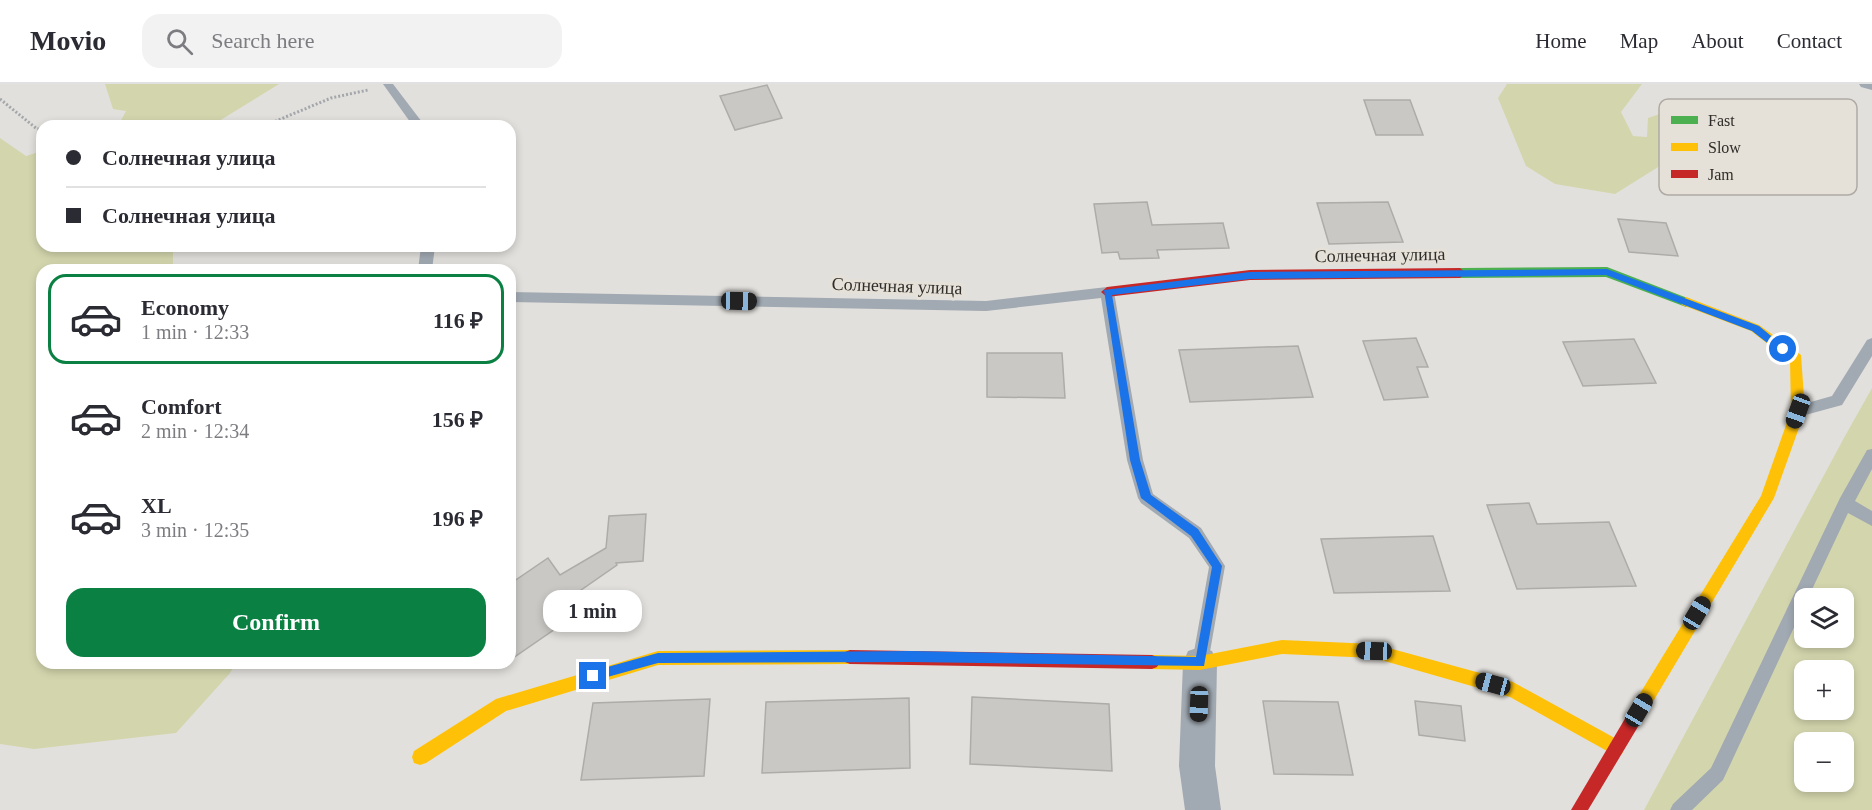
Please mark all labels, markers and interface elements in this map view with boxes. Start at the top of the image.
search box [142,14,562,68]
text: Movio [30,25,106,56]
icon: search [163,25,196,58]
text: Search here [211,28,314,53]
text: Home [1535,29,1587,53]
text: Map [1620,29,1658,53]
text: About [1691,29,1744,53]
text: Contact [1777,29,1842,53]
legend [1659,99,1857,195]
text: Fast [1708,112,1735,129]
text: Slow [1708,139,1741,156]
text: Солнечная улица [102,145,275,170]
text: Jam [1708,166,1734,183]
text: Солнечная улица [102,203,275,228]
street label: Солнечная улица [1314,244,1446,266]
street label: Солнечная улица [831,274,963,298]
icon: car [69,292,123,346]
car [721,292,757,310]
text: Economy [141,295,229,320]
text: 116 ₽ [433,308,483,333]
text: 1 min · 12:33 [141,321,249,343]
route start [1769,335,1796,362]
icon: car [69,391,123,445]
car [1783,391,1813,431]
text: Comfort [141,394,222,419]
text: 156 ₽ [432,407,483,432]
text: 2 min · 12:34 [141,420,249,442]
icon: car [69,490,123,544]
text: XL [141,493,172,518]
text: 196 ₽ [432,506,483,531]
text: 3 min · 12:35 [141,519,249,541]
button: Confirm [66,588,486,657]
map controls [1794,588,1854,792]
button: layers [1794,588,1854,648]
callout: 1 min [544,589,642,631]
car [1680,593,1714,633]
text: 1 min [568,600,617,622]
car [1356,641,1392,661]
button: + [1794,660,1854,720]
route end [579,662,606,689]
car [1473,671,1513,697]
car [1189,686,1209,722]
car [1622,690,1656,730]
button: − [1794,732,1854,792]

